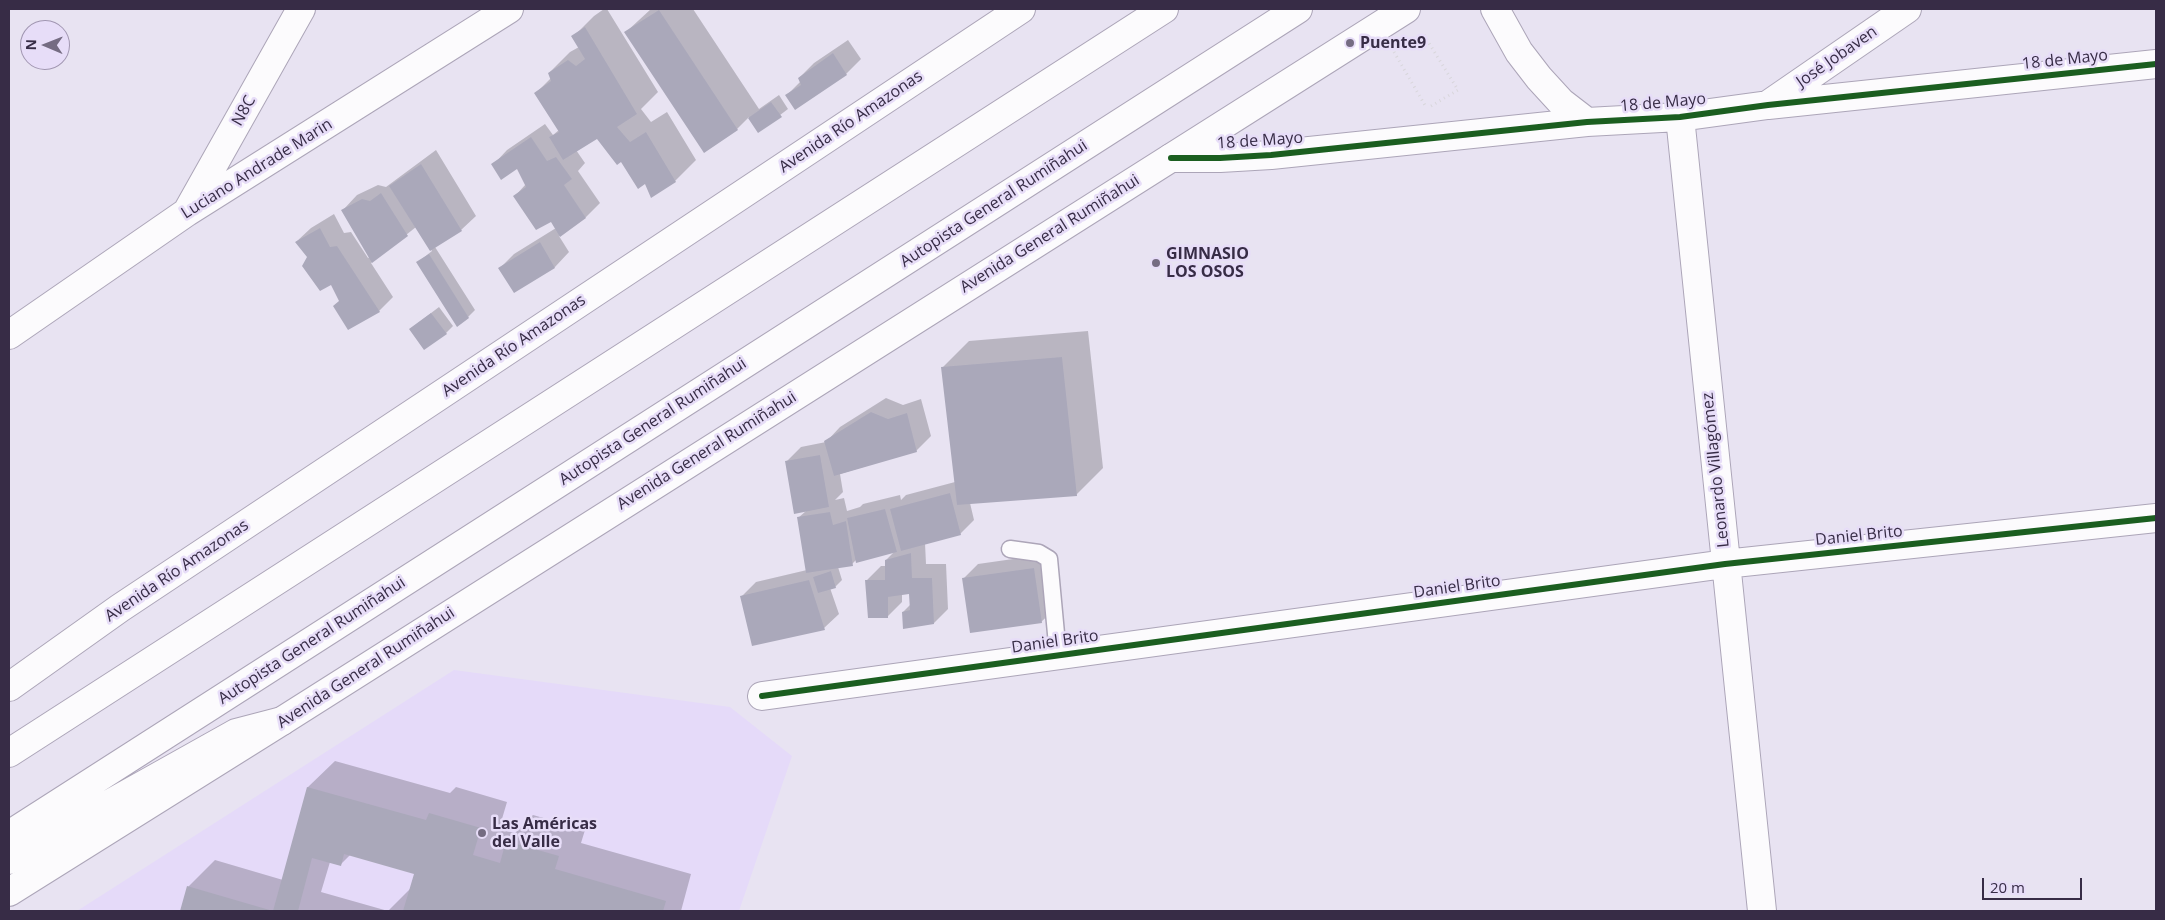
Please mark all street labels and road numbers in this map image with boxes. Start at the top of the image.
street label: José Jobaven [1793,22,1881,92]
street label: 18 de Mayo [2021,46,2109,74]
street label: Avenida Río Amazonas [776,67,926,177]
street label: 18 de Mayo [1619,90,1707,116]
street label: N8C [228,93,260,129]
street label: Luciano Andrade Marin [178,115,336,223]
street label: 18 de Mayo [1216,128,1304,154]
street label: Autopista General Rumiñahui [897,136,1091,272]
street label: Avenida General Rumiñahui [957,171,1143,297]
street label: Avenida Río Amazonas [439,291,589,401]
street label: Autopista General Rumiñahui [556,354,750,490]
street label: Avenida General Rumiñahui [614,388,800,514]
street label: Leonardo Villagómez [1698,391,1734,549]
street label: Avenida Río Amazonas [102,516,252,626]
street label: Daniel Brito [1814,522,1904,550]
street label: Daniel Brito [1412,571,1502,603]
street label: Autopista General Rumiñahui [215,573,409,709]
street label: Avenida General Rumiñahui [274,603,458,733]
street label: Daniel Brito [1010,626,1100,658]

